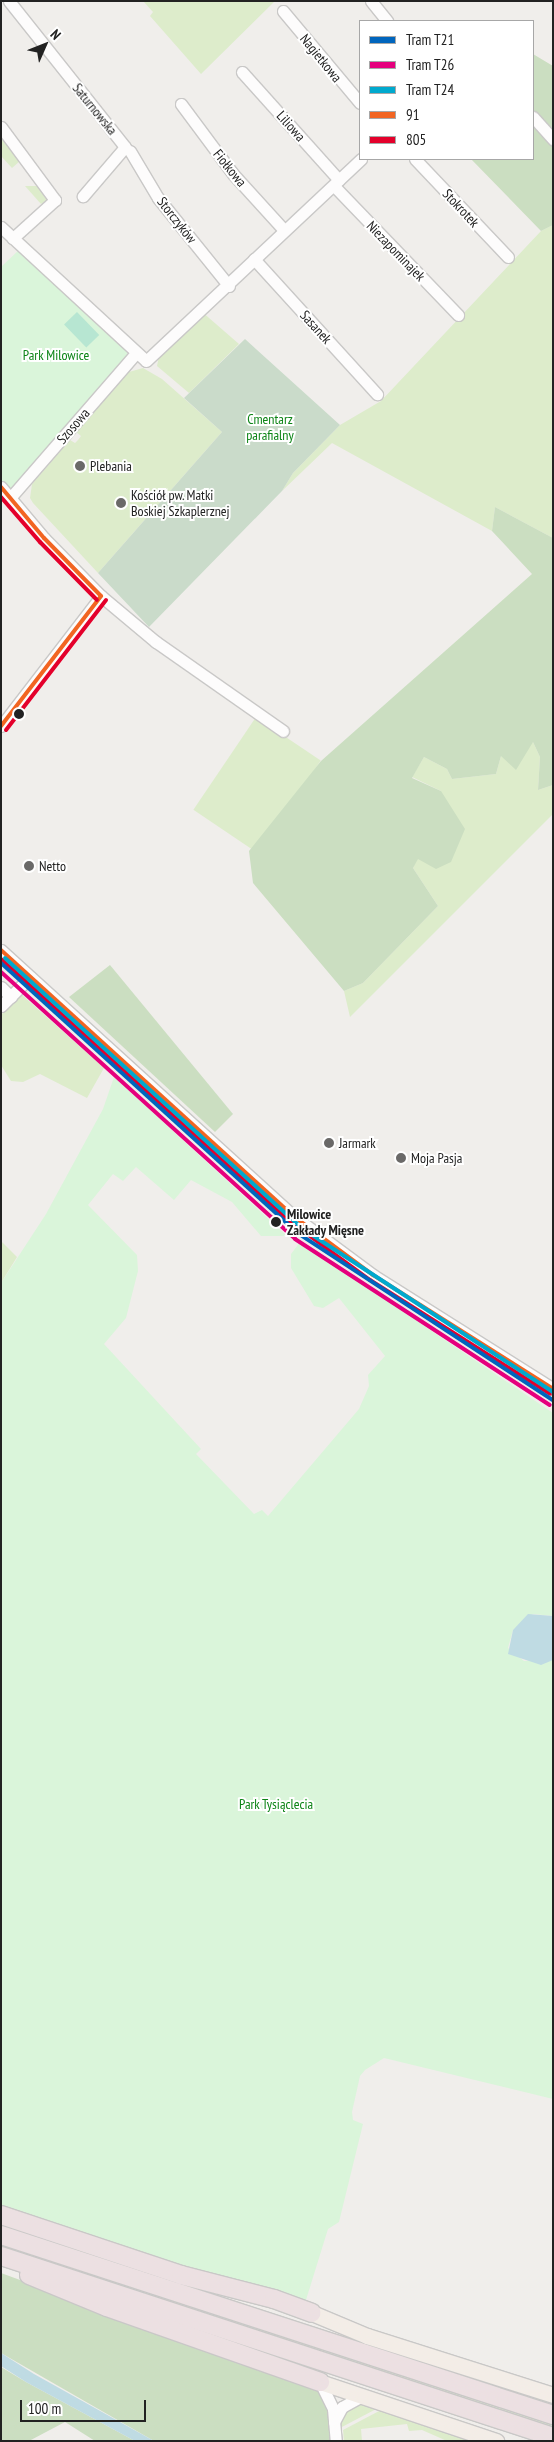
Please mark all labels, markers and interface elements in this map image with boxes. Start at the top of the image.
north arrow [20,20,70,70]
legend [359,20,534,160]
text: N [47,26,65,44]
text: Tram T21 [406,30,454,49]
street label: Nagietkowa [297,31,345,85]
text: Tram T26 [406,55,454,74]
street label: Saturnowska [69,80,121,138]
text: Tram T24 [406,80,454,99]
text: 91 [406,105,420,124]
street label: Liliowa [273,107,309,145]
text: 805 [406,130,426,149]
street label: Fiołkowa [210,146,250,190]
street label: Stokrotek [439,185,483,231]
street label: Storczyków [154,194,200,246]
street label: Niezapominajek [363,217,429,285]
street label: Sasanek [297,307,335,347]
park label: Park Milowice [23,347,89,363]
street label: Szosowa [53,405,93,447]
park label: Cmentarz parafialny [246,411,294,444]
place label: Plebania [90,458,132,474]
marker: Plebania [74,460,86,472]
place label: Kościół pw. Matki Boskiej Szkaplerznej [131,487,230,520]
marker: Kościół pw. Matki Boskiej Szkaplerznej [115,497,127,509]
unlabelled marker [14,709,24,719]
place label: Netto [39,858,66,874]
marker: Netto [23,860,35,872]
place label: Jarmark [339,1135,376,1151]
marker: Jarmark [323,1137,335,1149]
place label: Moja Pasja [411,1150,462,1166]
marker: Moja Pasja [395,1152,407,1164]
place label: Milowice Zakłady Mięsne [287,1206,364,1238]
marker: Milowice Zakłady Mięsne [269,1215,283,1229]
park label: Park Tysiąclecia [239,1796,313,1812]
scale bar [22,2390,149,2422]
text: 100 m [28,2399,61,2418]

